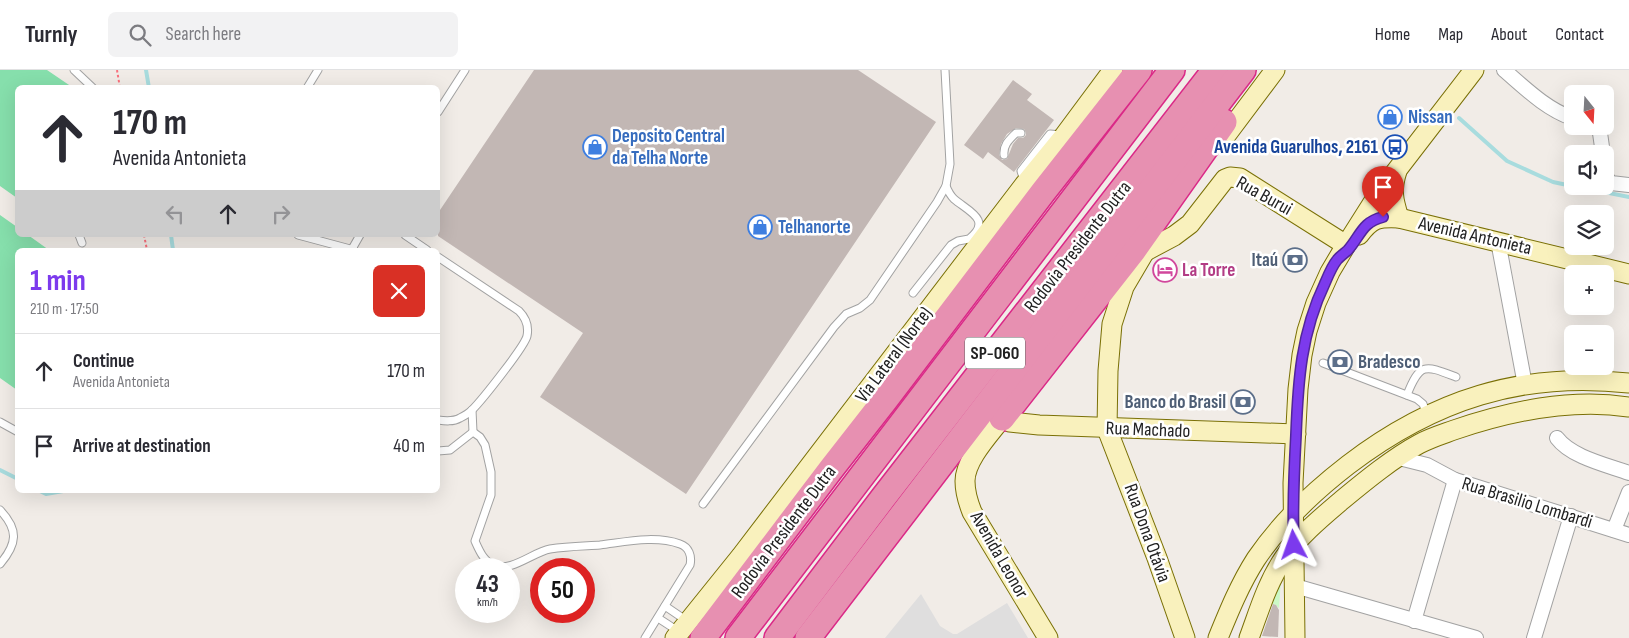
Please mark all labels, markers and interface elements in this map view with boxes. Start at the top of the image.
search box [108,12,458,57]
text: Turnly [25,20,78,49]
icon: search [126,21,154,49]
text: Search here [166,23,241,46]
text: Home [1375,24,1410,45]
text: Map [1438,24,1463,45]
text: About [1491,24,1527,45]
text: Contact [1555,24,1604,45]
north arrow [1564,85,1614,135]
map controls [1564,85,1614,375]
text: 170 m [113,102,187,145]
shop icon: Nissan [1377,104,1403,130]
icon: ahead [30,105,95,170]
place label: Nissan [1408,106,1453,129]
place label: Deposito Central da Telha Norte [612,125,725,170]
shop icon: Deposito Central da Telha Norte [582,134,608,160]
bus stop icon: Avenida Guarulhos, 2161 [1382,134,1408,160]
place label: Avenida Guarulhos, 2161 [1213,136,1379,159]
text: Avenida Antonieta [113,145,246,172]
button: sound [1564,145,1614,195]
pin [1362,166,1404,217]
street label: Rua Burui [1232,171,1296,221]
icon: arrive [1369,173,1397,201]
street label: Rodovia Presidente Dutra [1020,177,1136,317]
icon: left [161,200,189,228]
icon: ahead [214,200,242,228]
icon: right [267,200,295,228]
button: layers [1564,205,1614,255]
street label: Avenida Antonieta [1415,212,1534,260]
shop icon: Telhanorte [747,214,773,240]
place label: Telhanorte [778,216,851,239]
bank icon: Itaú [1282,247,1308,273]
place label: Itaú [1251,249,1278,272]
hotel icon: La Torre [1152,257,1178,283]
place label: La Torre [1182,259,1235,282]
text: 1 min [30,263,86,299]
button: close [373,265,425,317]
button: + [1564,265,1614,315]
text: 210 m · 17:50 [30,300,99,319]
street label: Via Lateral (Norte) [851,303,937,407]
button: − [1564,325,1614,375]
road number: SP-060 [965,338,1025,368]
bank icon: Bradesco [1327,349,1353,375]
text: Continue [73,350,134,373]
place label: Bradesco [1358,351,1420,374]
icon: ahead [30,357,58,385]
text: 170 m [387,360,425,383]
text: Avenida Antonieta [73,373,170,392]
bank icon: Banco do Brasil [1230,389,1256,415]
place label: Banco do Brasil [1124,391,1226,414]
street label: Rua Machado [1105,417,1191,443]
icon: arrive [30,432,58,460]
text: Arrive at destination [73,435,211,458]
text: 40 m [393,435,425,458]
street label: Rodovia Presidente Dutra [727,461,841,603]
street label: Rua Brasilio Lombardi [1459,472,1595,534]
street label: Rua Dona Otávia [1119,481,1175,585]
street label: Avenida Leonor [964,507,1033,603]
position arrow [1267,518,1319,570]
speed limit sign: 50 [530,558,595,623]
text: 43 [476,569,499,600]
text: km/h [477,595,498,610]

